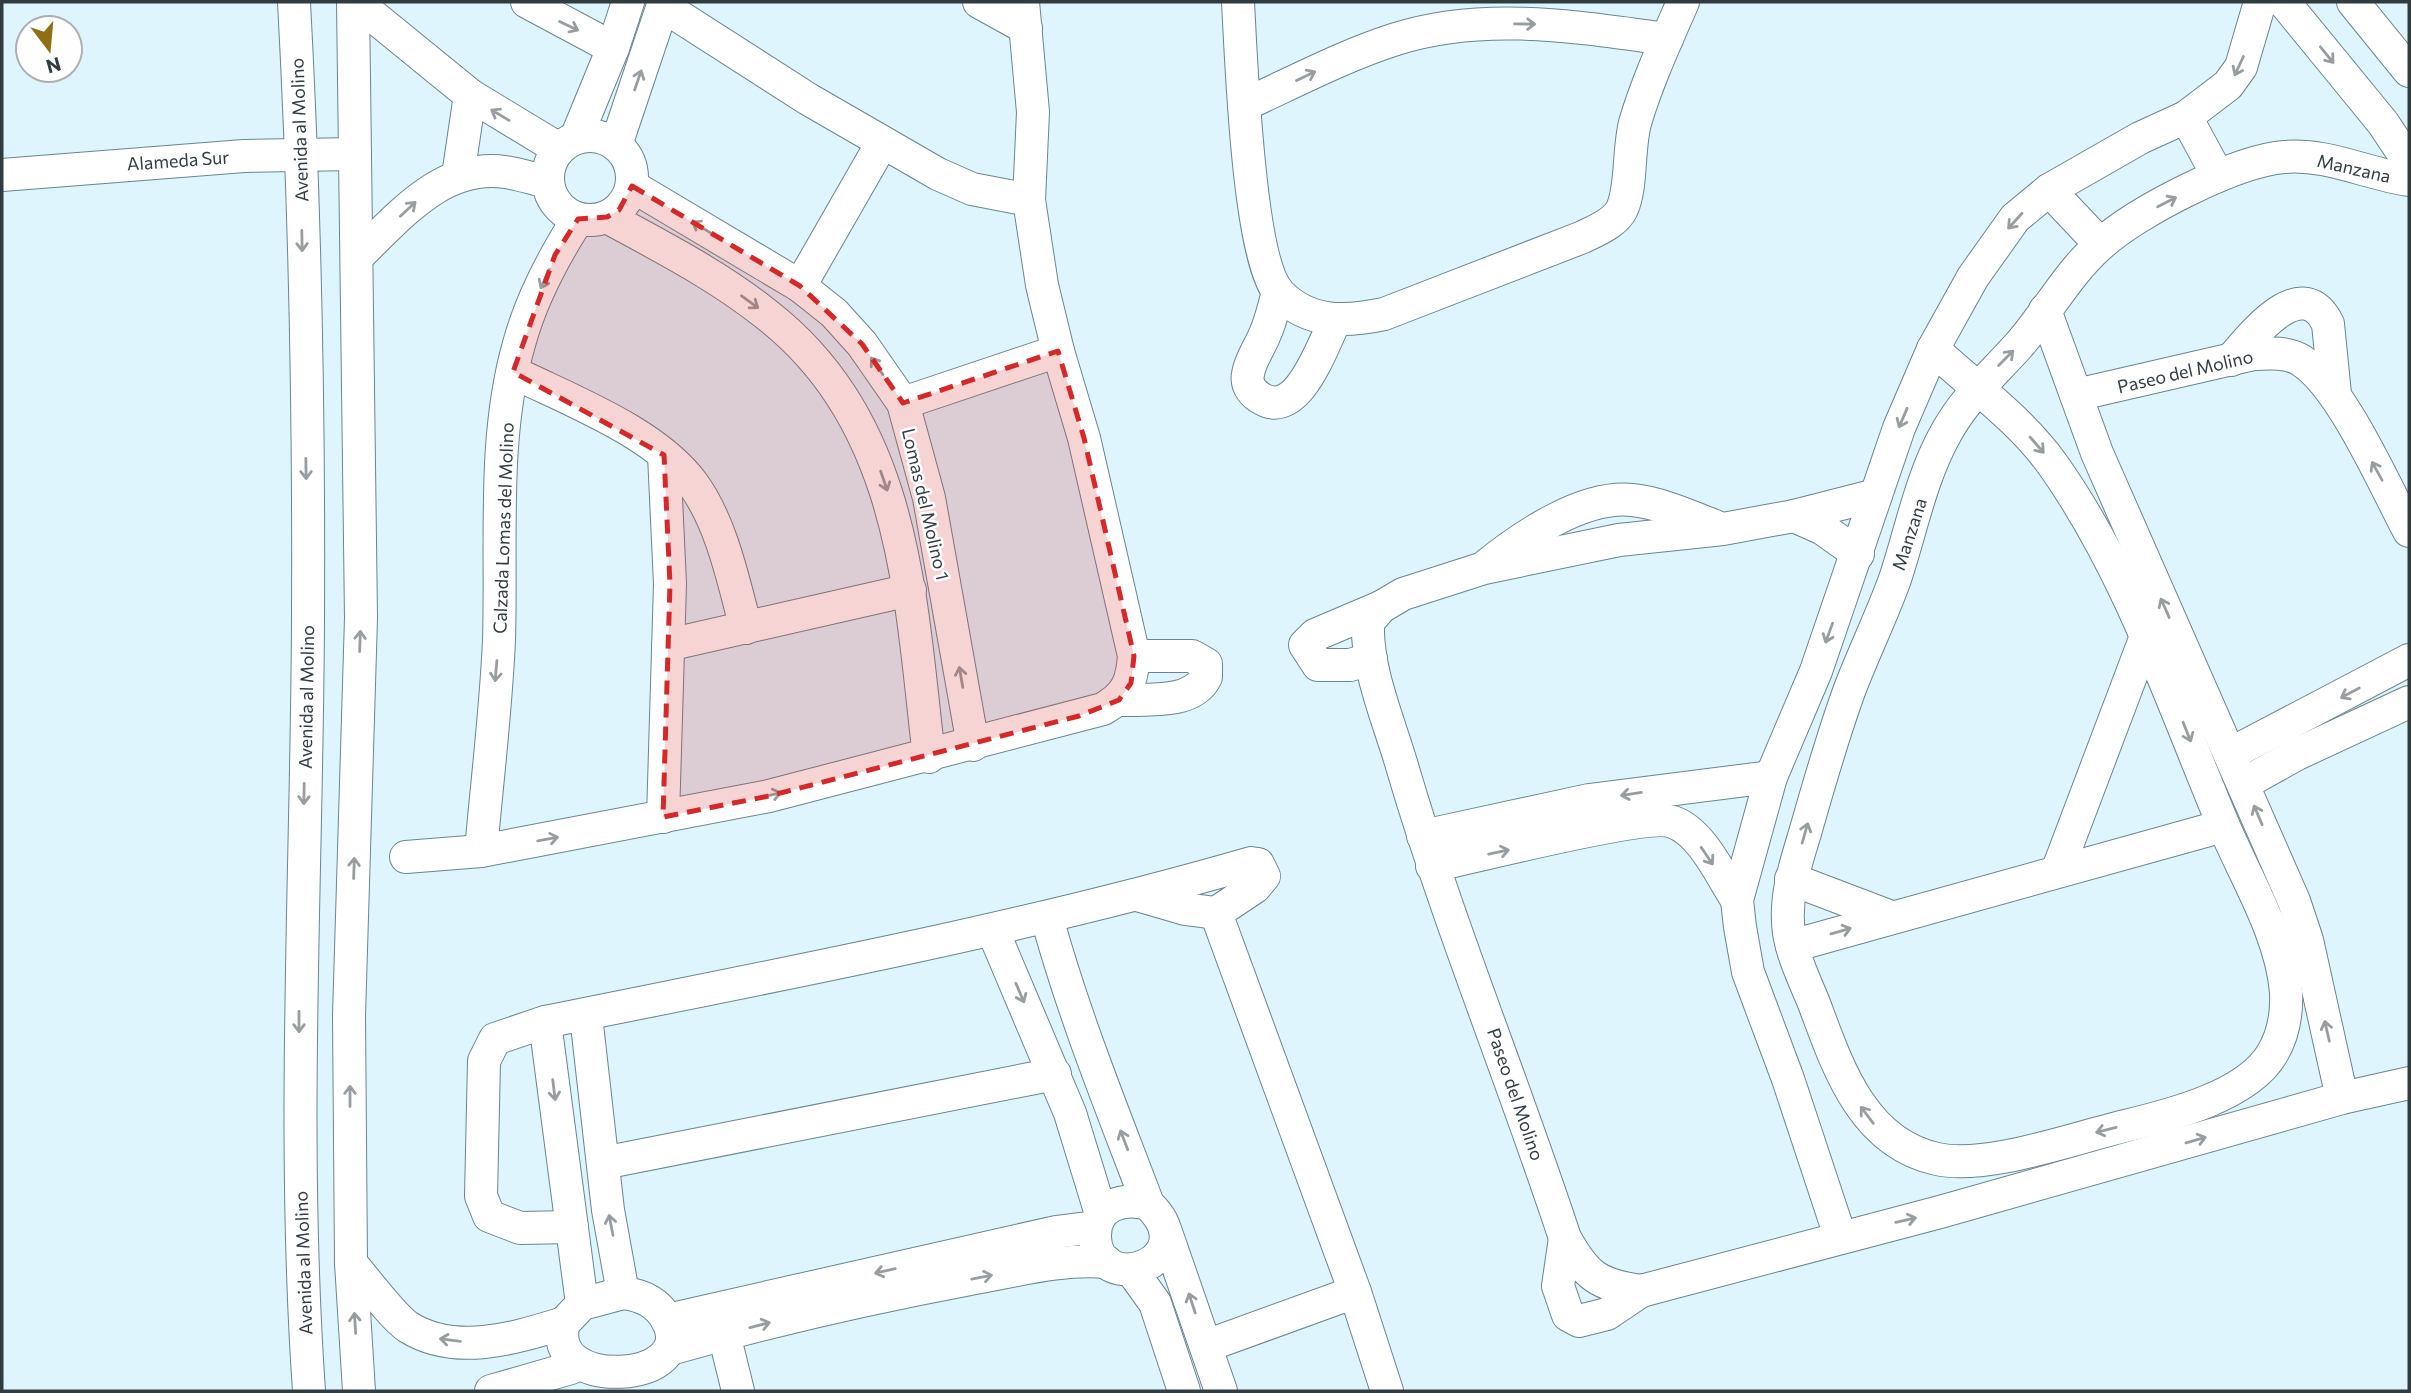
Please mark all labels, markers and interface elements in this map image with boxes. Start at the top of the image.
north arrow [14,14,84,84]
one-way arrow [1513,17,1536,30]
one-way arrow [558,20,579,34]
one-way arrow [2319,45,2335,63]
text: N [44,53,64,79]
one-way arrow [2231,55,2245,76]
street label: Avenida al Molino [285,58,313,202]
one-way arrow [632,69,645,91]
one-way arrow [1295,69,1316,82]
one-way arrow [491,107,511,121]
street label: Alameda Sur [126,145,230,175]
street label: Manzana [2315,149,2393,187]
one-way arrow [2157,194,2177,208]
one-way arrow [398,202,416,218]
one-way arrow [2007,212,2023,230]
one-way arrow [691,220,711,234]
one-way arrow [295,229,309,252]
one-way arrow [538,268,551,289]
one-way arrow [740,295,759,309]
street label: Paseo del Molino [2115,345,2255,397]
one-way arrow [1997,350,2014,367]
one-way arrow [870,357,884,376]
one-way arrow [1896,407,1909,428]
street label: Calzada Lomas del Molino [488,422,518,634]
street label: Lomas del Molino 1 [898,426,954,582]
one-way arrow [2029,436,2045,454]
one-way arrow [299,457,313,480]
one-way arrow [2369,461,2383,482]
one-way arrow [879,470,891,492]
street label: Manzana [1887,495,1931,573]
one-way arrow [2158,597,2171,619]
one-way arrow [1822,622,1834,644]
street label: Avenida al Molino [294,625,318,769]
one-way arrow [353,630,367,653]
one-way arrow [489,660,502,682]
one-way arrow [954,666,968,689]
one-way arrow [2340,686,2360,700]
one-way arrow [2181,721,2194,743]
one-way arrow [297,782,311,805]
one-way arrow [759,788,782,802]
one-way arrow [1620,788,1642,801]
one-way arrow [2251,805,2264,826]
one-way arrow [1799,823,1812,845]
one-way arrow [536,832,559,845]
one-way arrow [1487,844,1510,858]
one-way arrow [1700,846,1715,865]
one-way arrow [347,857,360,880]
one-way arrow [1830,924,1852,937]
one-way arrow [1014,982,1027,1004]
one-way arrow [293,1010,306,1033]
one-way arrow [2320,1020,2333,1043]
street label: Paseo del Molino [1483,1025,1549,1163]
one-way arrow [548,1078,561,1101]
one-way arrow [343,1085,357,1108]
one-way arrow [1859,1106,1874,1125]
one-way arrow [2095,1124,2118,1138]
one-way arrow [1117,1130,1129,1152]
one-way arrow [2185,1133,2207,1146]
street label: Avenida al Molino [289,1191,317,1335]
one-way arrow [1894,1213,1917,1226]
one-way arrow [604,1214,618,1237]
one-way arrow [874,1265,897,1278]
one-way arrow [970,1270,993,1283]
one-way arrow [1185,1293,1197,1315]
one-way arrow [348,1312,361,1335]
one-way arrow [748,1318,771,1331]
one-way arrow [439,1333,462,1346]

